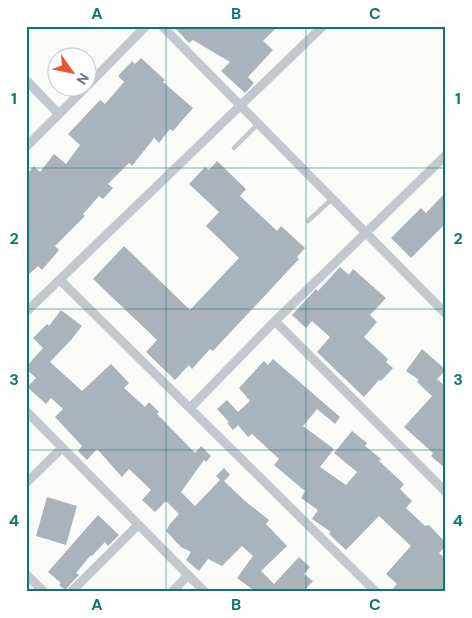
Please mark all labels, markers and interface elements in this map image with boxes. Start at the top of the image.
text: A [91,3,103,24]
text: B [231,3,241,24]
text: C [369,3,381,24]
north arrow [48,48,98,98]
text: N [73,70,93,88]
text: 1 [11,88,17,109]
text: 1 [455,88,461,109]
text: 2 [9,228,19,249]
text: 2 [453,228,463,249]
text: 3 [9,369,19,390]
text: 3 [453,369,463,390]
text: 4 [9,510,19,531]
text: 4 [453,510,463,531]
text: A [91,594,103,615]
text: B [231,594,241,615]
text: C [369,594,381,615]

